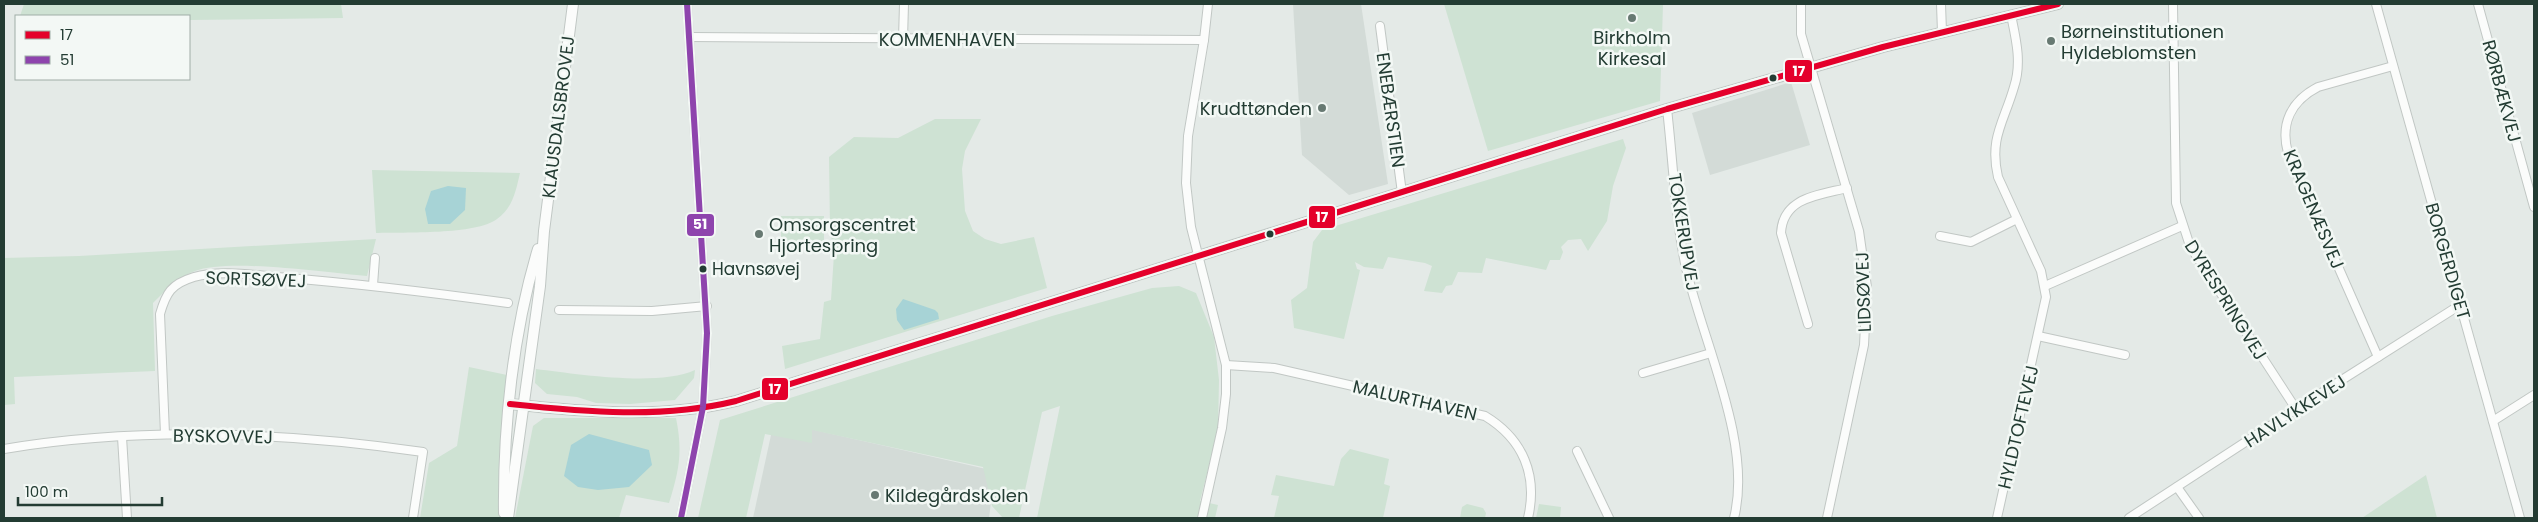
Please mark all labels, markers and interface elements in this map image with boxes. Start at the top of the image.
marker: Birkholm Kirkesal [1626,12,1638,24]
legend [15,15,190,80]
place label: Børneinstitutionen Hyldeblomsten [2061,19,2224,65]
text: 17 [60,24,73,45]
place label: Birkholm Kirkesal [1593,25,1671,71]
street label: KOMMENHAVEN [879,27,1015,52]
street label: KLAUSDALSBROVEJ [536,34,580,200]
marker: Børneinstitutionen Hyldeblomsten [2045,35,2057,47]
street label: RØRBÆKVEJ [2476,37,2528,145]
text: 51 [60,49,74,70]
street label: ENEBÆRSTIEN [1371,51,1411,169]
line badge: 17 [1784,59,1813,83]
text: 17 [1793,61,1806,81]
unlabelled marker [1768,73,1778,83]
place label: Krudttønden [1200,96,1312,121]
marker: Krudttønden [1316,102,1328,114]
street label: KRAGENÆSVEJ [2278,145,2350,273]
street label: TOKKERUPVEJ [1662,171,1706,293]
street label: BORGERDIGET [2419,200,2477,323]
line badge: 17 [1308,205,1336,229]
text: 17 [1316,207,1329,227]
place label: Omsorgscentret Hjortespring [769,212,915,258]
line badge: 51 [686,213,715,237]
text: 51 [693,214,707,234]
marker: Omsorgscentret Hjortespring [753,228,765,240]
unlabelled marker [1265,229,1275,239]
street label: DYRESPRINGVEJ [2179,235,2273,365]
street label: LIDSØVEJ [1849,251,1877,333]
place label: Havnsøvej [712,257,800,281]
marker: Havnsøvej [698,264,708,274]
street label: SORTSØVEJ [205,265,307,293]
street label: HYLDTOFTEVEJ [1992,363,2044,491]
street label: HAVLYKKEVEJ [2239,369,2351,453]
street label: MALURTHAVEN [1350,374,1480,426]
line badge: 17 [761,377,789,401]
text: 17 [769,379,782,399]
street label: BYSKOVVEJ [173,423,273,449]
scale bar [18,474,161,506]
text: 100 m [25,481,68,502]
place label: Kildegårdskolen [885,483,1028,508]
marker: Kildegårdskolen [869,489,881,501]

